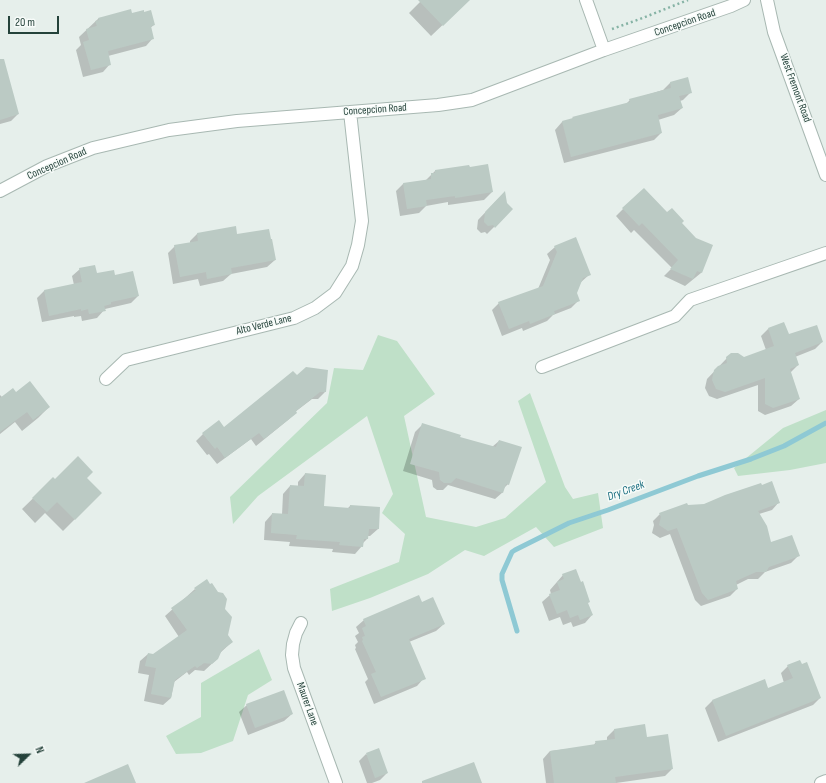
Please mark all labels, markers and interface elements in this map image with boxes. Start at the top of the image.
street label: Concepcion Road [653,6,717,40]
scale bar [10,8,61,34]
text: 20 m [15,15,35,30]
street label: West Fremont Road [777,52,813,124]
street label: Concepcion Road [343,101,407,119]
street label: Concepcion Road [25,145,89,183]
street label: Alto Verde Lane [235,312,293,338]
water label: Dry Creek [606,478,646,504]
street label: Maurer Lane [293,681,321,727]
north arrow [8,735,48,775]
text: N [32,745,47,755]

